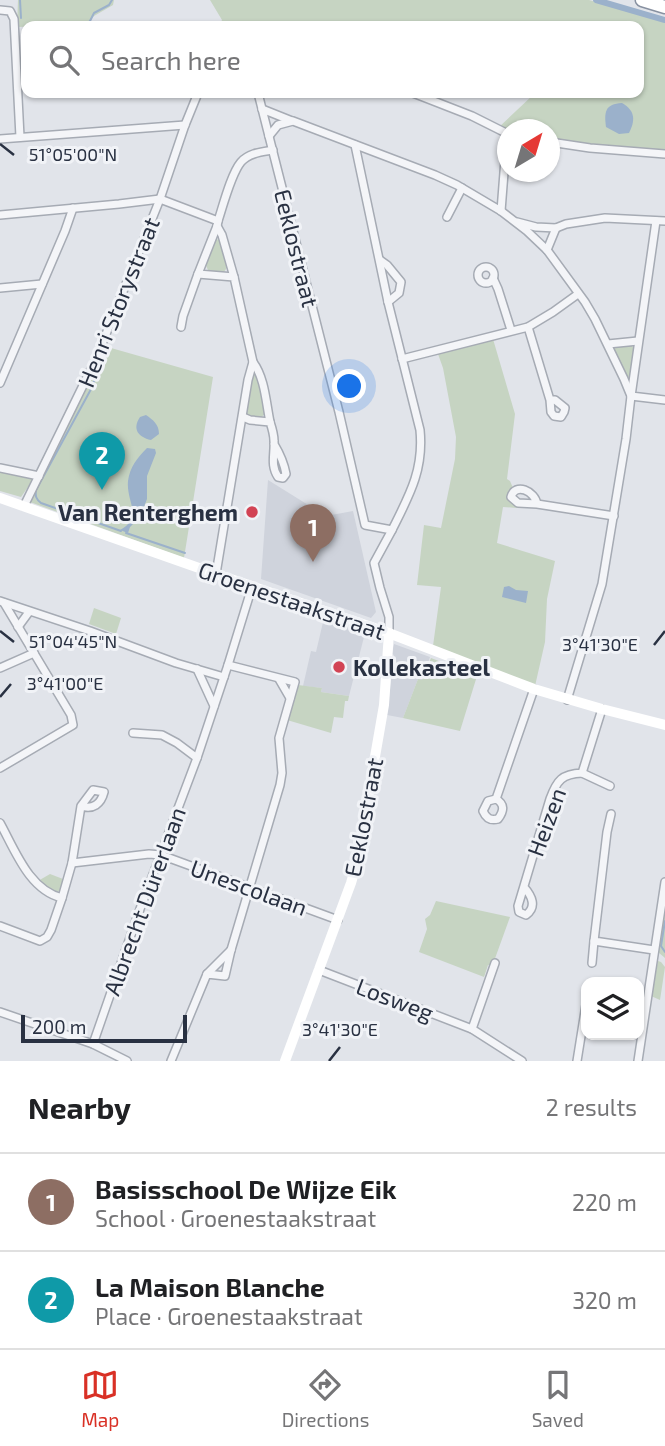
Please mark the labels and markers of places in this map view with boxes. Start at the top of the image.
pin: 2 [79,432,125,490]
place label: Van Renterghem [58,498,238,526]
marker: Van Renterghem [244,504,260,520]
pin: 1 [290,504,336,562]
place label: Kollekasteel [353,653,490,681]
marker: Kollekasteel [331,659,347,675]

